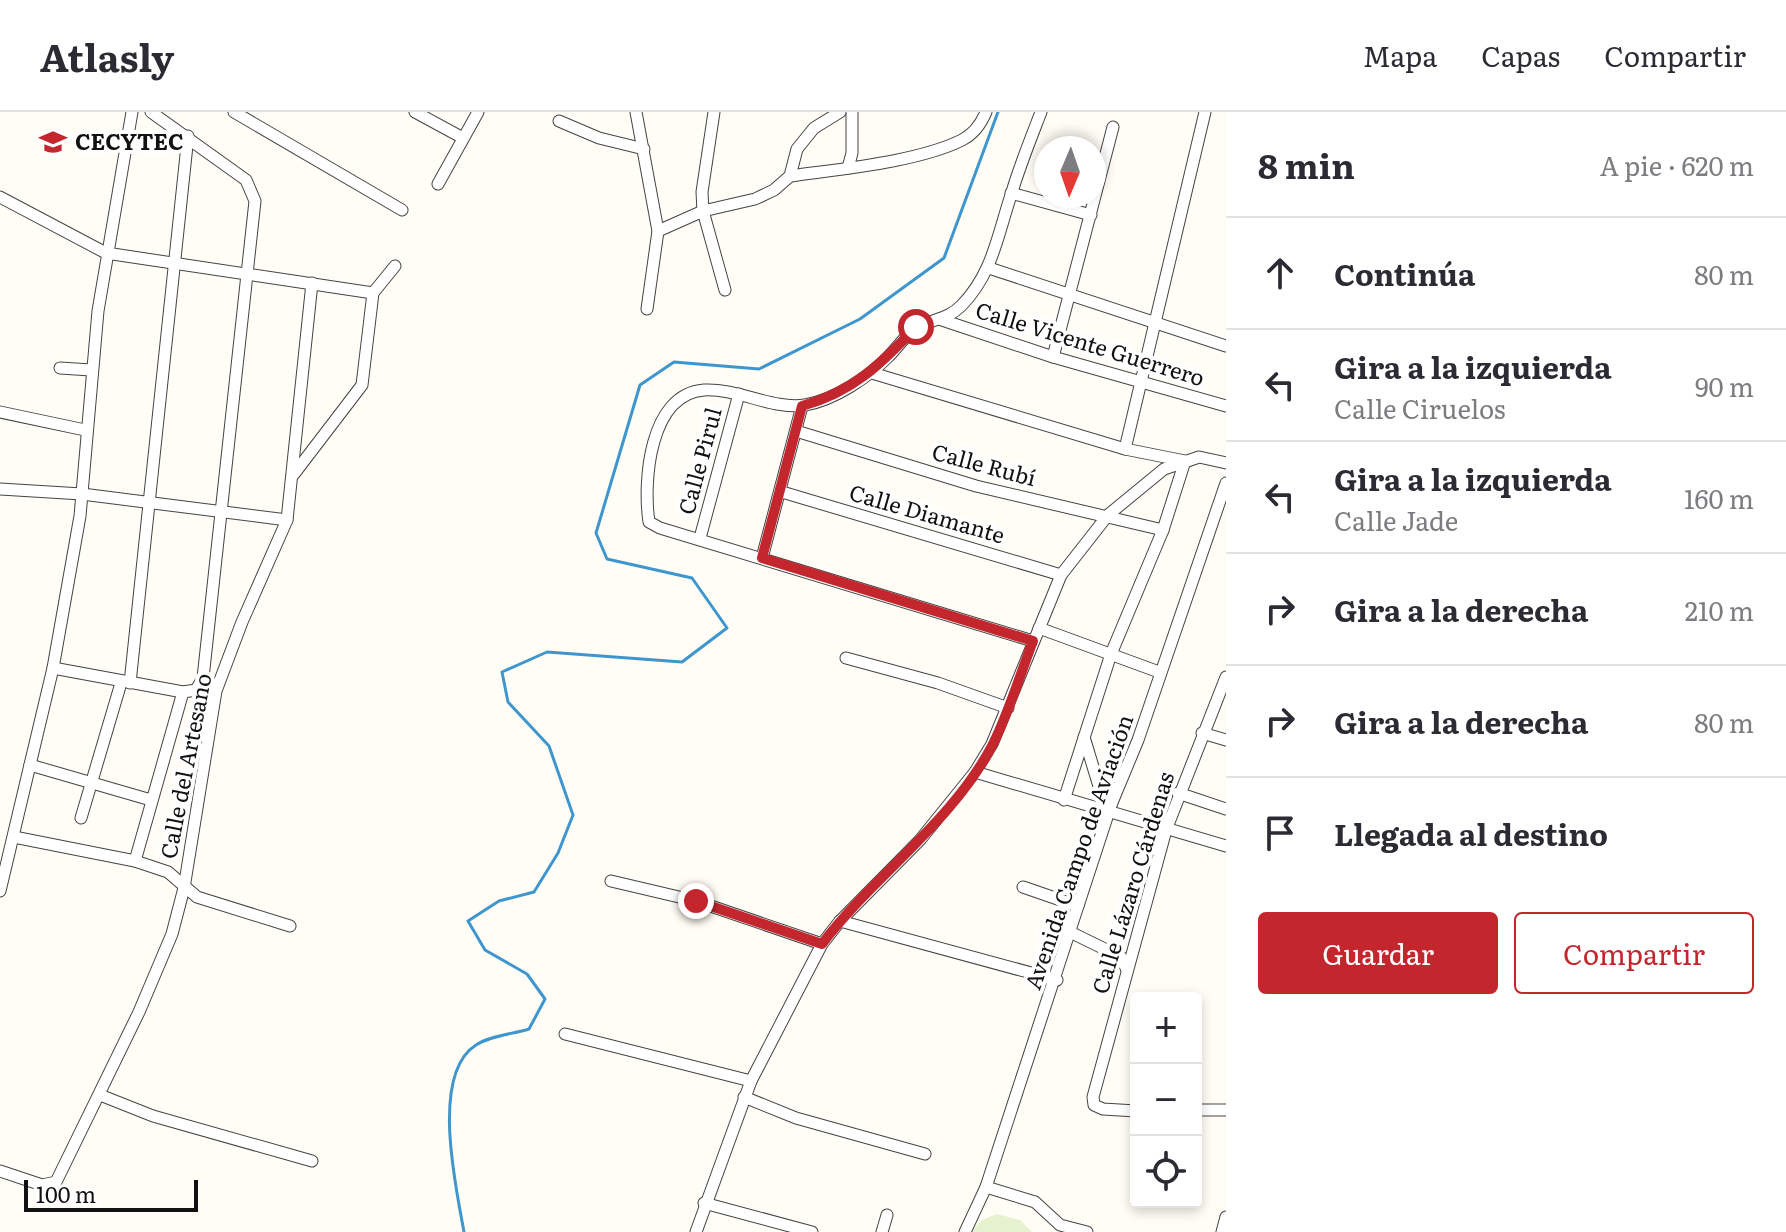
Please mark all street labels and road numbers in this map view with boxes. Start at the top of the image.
street label: Calle Vicente Guerrero [972,292,1209,393]
street label: Calle Pirul [668,403,729,518]
street label: Calle Rubí [929,434,1040,493]
street label: Calle Diamante [846,475,1009,551]
street label: Calle del Artesano [150,670,219,861]
street label: Avenida Campo de Aviación [1015,709,1140,994]
street label: Calle Lázaro Cárdenas [1082,767,1181,998]

